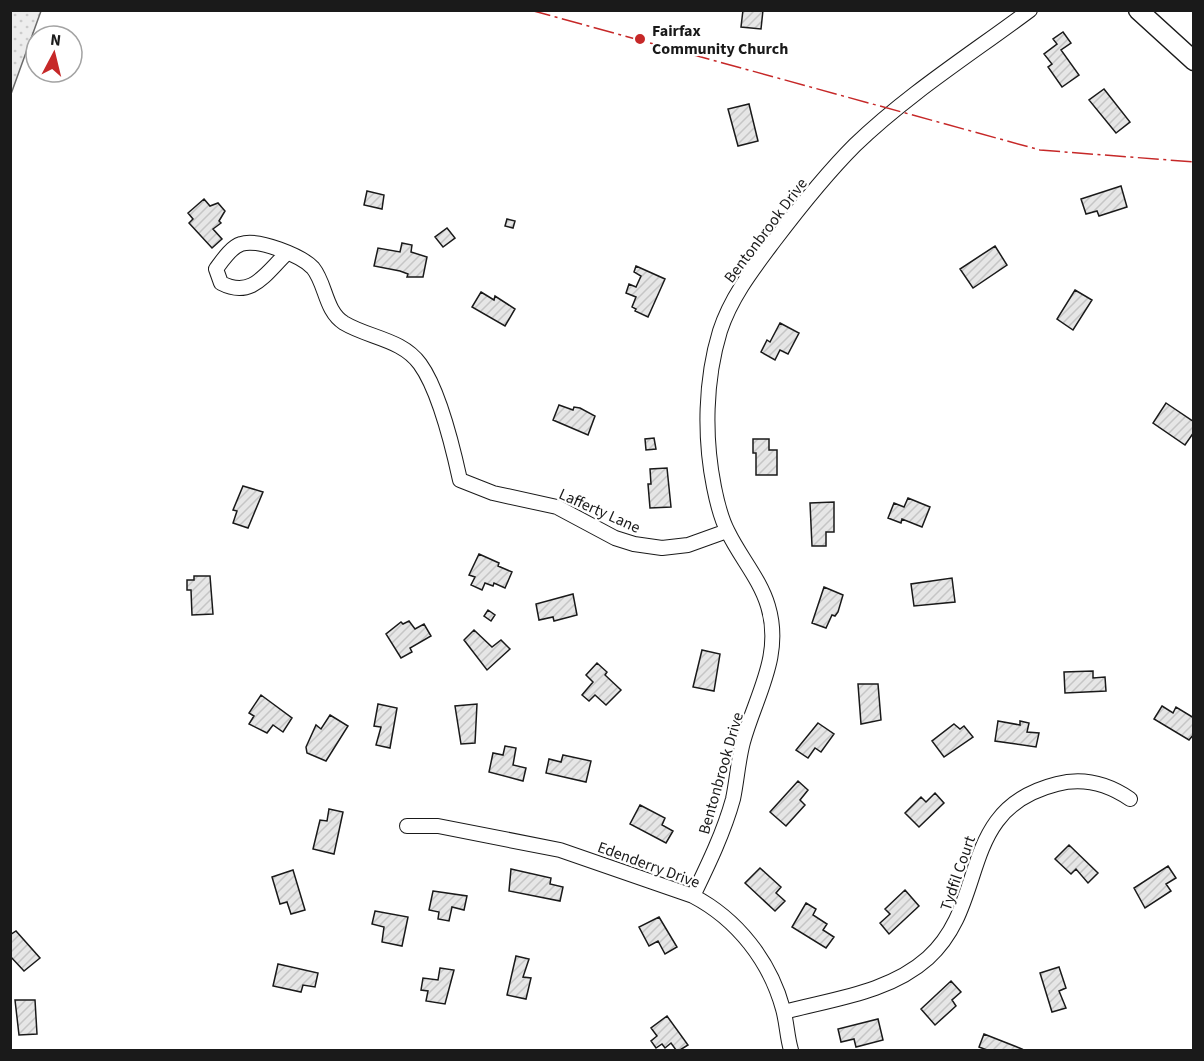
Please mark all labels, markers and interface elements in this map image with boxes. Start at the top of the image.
place label: Fairfax Community Church [652,20,788,60]
north arrow [24,24,84,84]
text: N [49,29,62,52]
marker: Fairfax Community Church [633,32,647,46]
street label: Bentonbrook Drive [719,174,813,288]
street label: Lafferty Lane [555,483,644,539]
street label: Bentonbrook Drive [693,710,749,837]
street label: Tydfil Court [935,832,981,914]
street label: Edenderry Drive [594,836,703,894]

